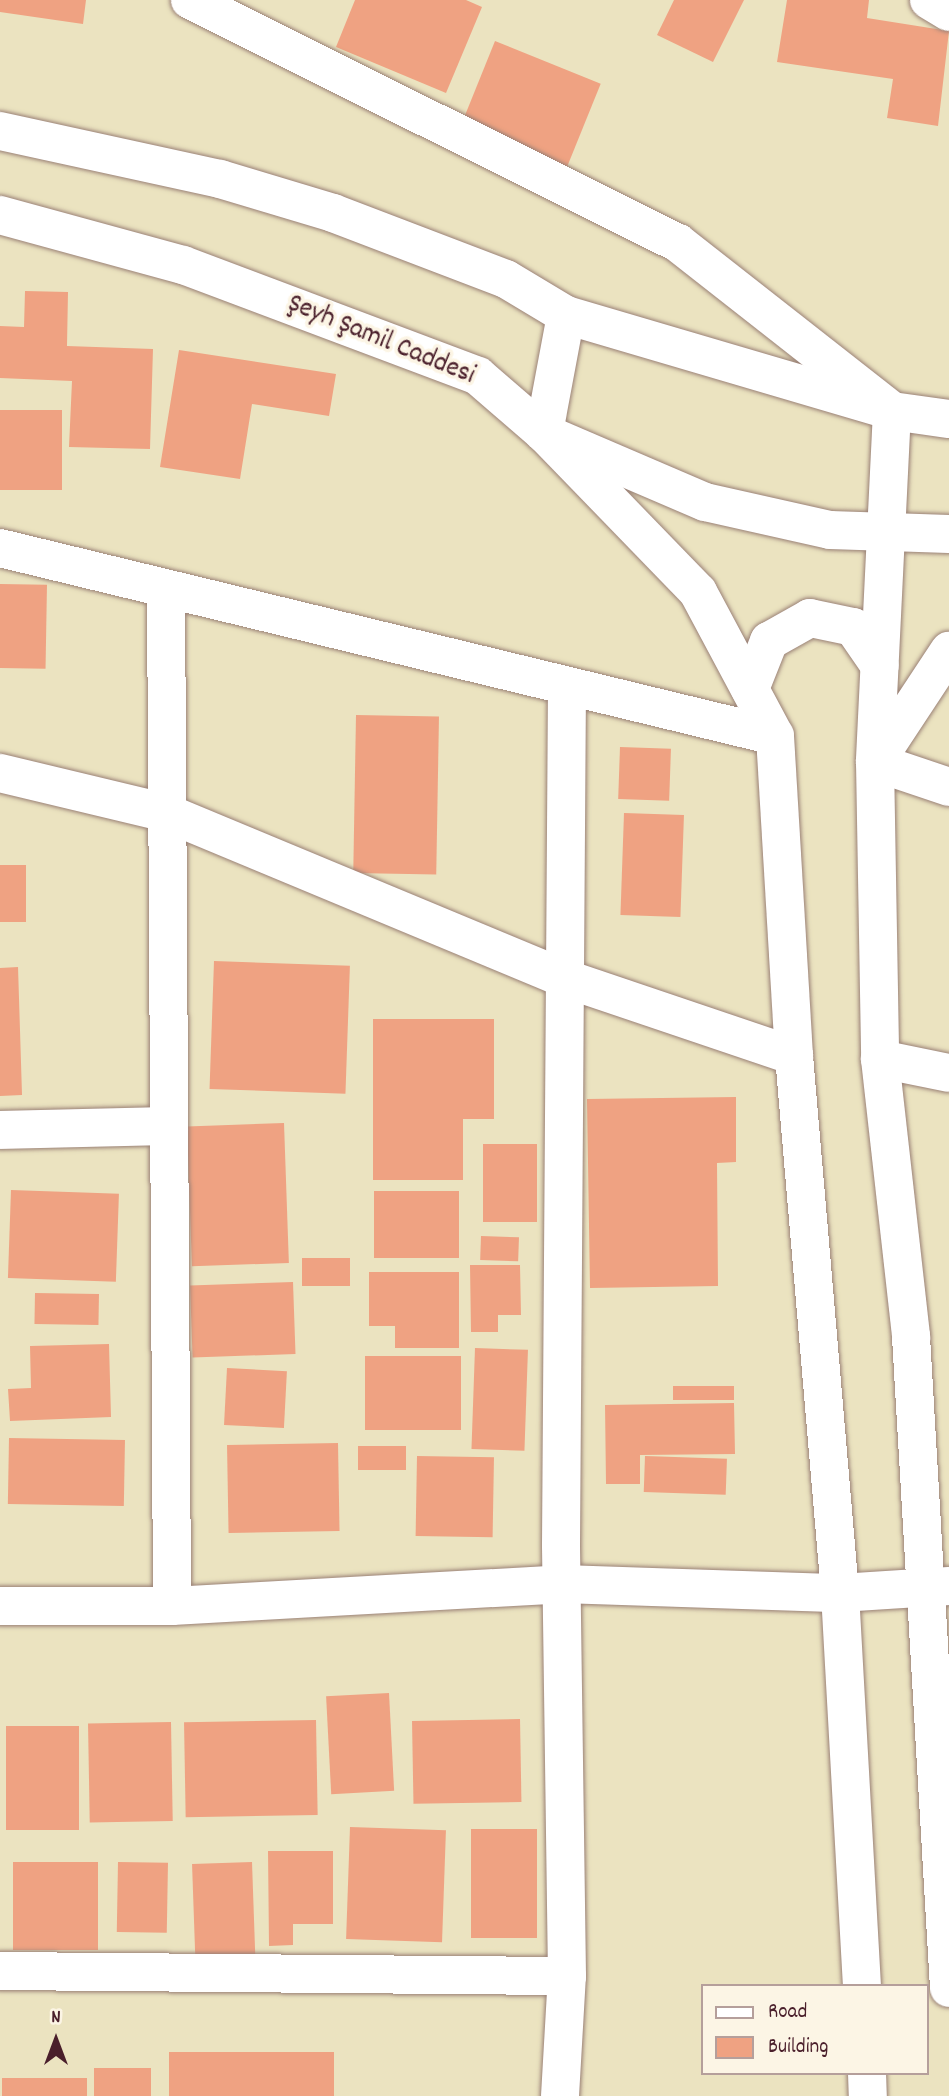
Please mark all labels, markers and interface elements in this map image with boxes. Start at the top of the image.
street label: Şeyh Şamil Caddesi [282,288,480,394]
legend [701,1984,928,2075]
text: Road [768,1998,807,2028]
north arrow [21,2005,91,2075]
text: N [51,2005,61,2032]
text: Building [768,2033,828,2063]

